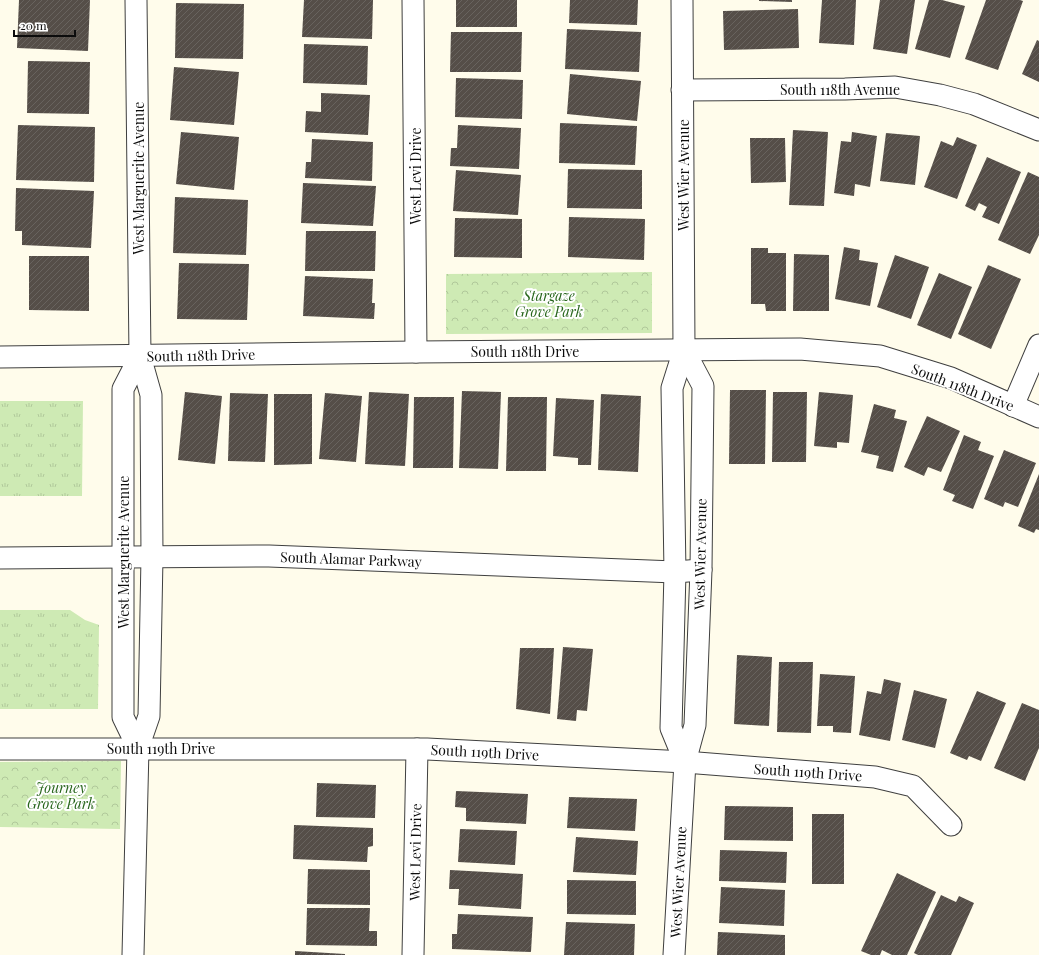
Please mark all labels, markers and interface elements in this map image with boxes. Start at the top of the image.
scale bar [14,12,75,38]
text: 20 m [20,17,47,33]
street label: South 118th Avenue [780,80,900,99]
street label: West Marguerite Avenue [129,102,148,255]
street label: West Wier Avenue [674,119,693,232]
street label: West Levi Drive [406,127,425,226]
park label: Stargaze Grove Park [515,286,583,321]
street label: South 118th Drive [471,342,579,361]
street label: South 118th Drive [147,345,255,365]
street label: South 118th Drive [909,359,1017,415]
street label: West Marguerite Avenue [114,476,133,629]
street label: West Wier Avenue [690,498,710,611]
street label: South Alamar Parkway [280,547,422,571]
street label: South 119th Drive [107,739,215,758]
street label: South 119th Drive [430,740,540,764]
street label: South 119th Drive [753,759,863,785]
park label: Journey Grove Park [27,778,95,813]
street label: West Levi Drive [405,803,425,902]
street label: West Wier Avenue [666,826,690,939]

